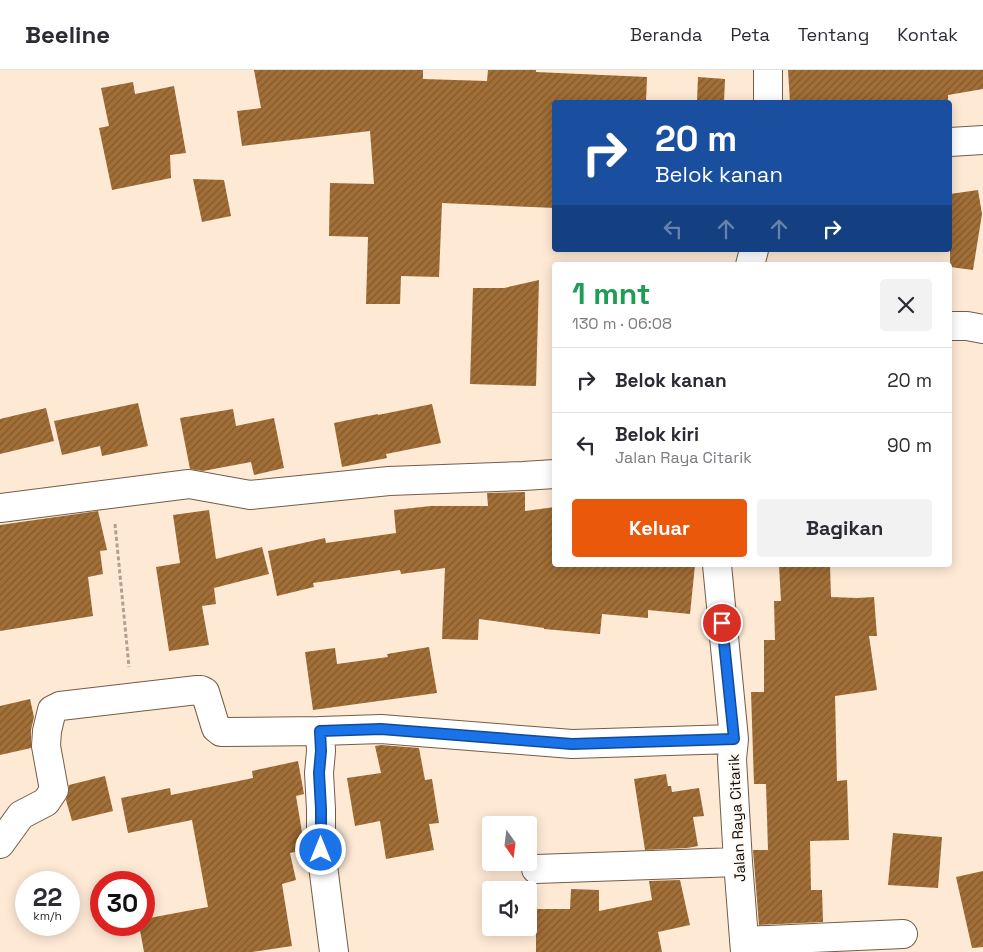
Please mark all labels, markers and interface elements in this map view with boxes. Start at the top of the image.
text: Beeline [25,19,110,50]
text: Beranda [630,23,702,46]
text: Peta [730,23,770,46]
text: Tentang [798,23,869,46]
text: Kontak [897,23,958,46]
text: 20 m [655,117,737,161]
icon: right [572,120,637,185]
text: Belok kanan [655,160,783,188]
icon: left [659,215,687,243]
icon: ahead [712,215,740,243]
icon: ahead [765,215,793,243]
icon: right [818,215,846,243]
text: 1 mnt [572,274,651,313]
button: close [880,279,932,331]
text: 130 m · 06:08 [572,313,672,334]
icon: right [572,366,600,394]
text: Belok kanan [615,368,727,393]
text: 20 m [887,368,932,393]
text: Belok kiri [615,422,699,447]
icon: left [572,431,600,459]
text: 90 m [887,433,932,458]
text: Jalan Raya Citarik [615,447,752,468]
button: Keluar [572,499,747,557]
button: Bagikan [757,499,932,557]
pin [701,602,743,644]
icon: arrive [708,609,736,637]
street label: Jalan Raya Citarik [724,753,749,883]
north arrow [482,816,538,871]
map controls [482,816,537,936]
position arrow [294,823,346,875]
speed limit sign: 30 [90,871,155,936]
text: 22 [33,881,62,913]
button: sound [482,881,537,936]
text: km/h [33,908,62,924]

